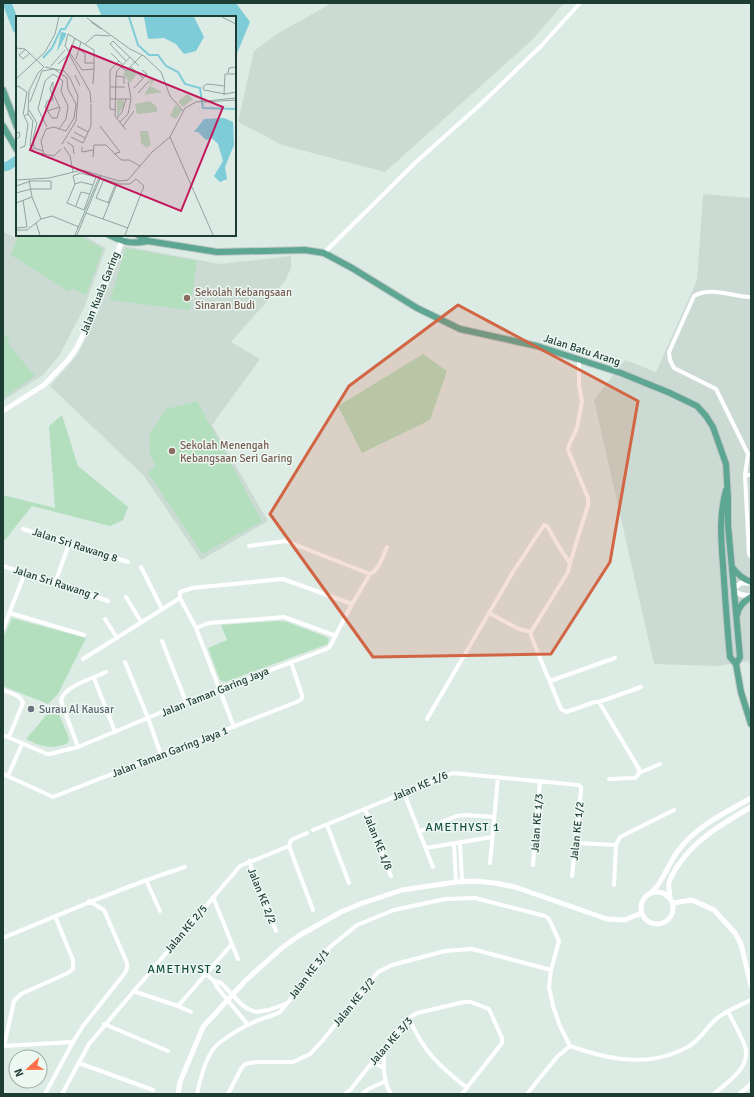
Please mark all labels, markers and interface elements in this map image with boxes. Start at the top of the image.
inset map [16,16,236,236]
street label: Jalan Kuala Garing [77,249,123,336]
place label: Sekolah Kebangsaan Sinaran Budi [195,286,292,312]
marker: Sekolah Kebangsaan Sinaran Budi [182,293,192,303]
street label: Jalan Batu Arang [542,331,622,369]
place label: Sekolah Menengah Kebangsaan Seri Garing [180,439,293,465]
marker: Sekolah Menengah Kebangsaan Seri Garing [167,446,177,456]
street label: Jalan Sri Rawang 8 [31,525,119,565]
street label: Jalan Sri Rawang 7 [12,563,100,603]
street label: Jalan Taman Garing Jaya [159,664,271,720]
place label: Surau Al Kausar [39,703,114,716]
marker: Surau Al Kausar [26,704,36,714]
street label: Jalan Taman Garing Jaya 1 [110,724,230,780]
street label: Jalan KE 1/6 [390,768,450,804]
street label: Jalan KE 1/3 [528,793,546,853]
street label: Jalan KE 1/2 [567,801,587,861]
street label: Jalan KE 1/8 [361,812,395,872]
district label: AMETHYST 1 [425,820,501,835]
street label: Jalan KE 2/2 [245,866,279,926]
street label: Jalan KE 2/5 [162,902,210,956]
street label: Jalan KE 3/1 [286,946,332,1002]
district label: AMETHYST 2 [147,962,223,977]
street label: Jalan KE 3/2 [330,975,378,1029]
street label: Jalan KE 3/3 [367,1014,415,1068]
north arrow [8,1049,48,1089]
text: N [12,1067,27,1079]

